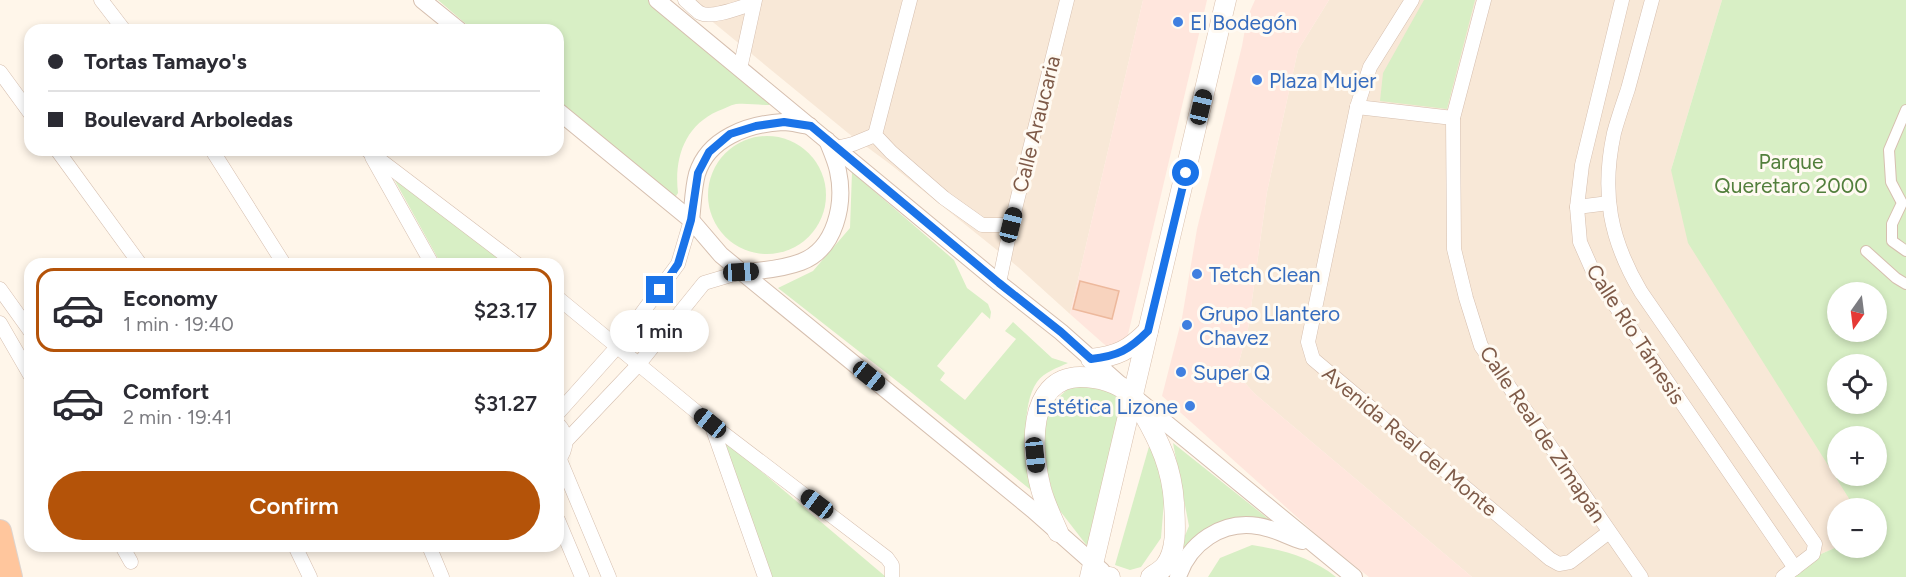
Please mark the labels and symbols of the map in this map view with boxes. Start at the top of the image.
place label: El Bodegón [1190,10,1297,35]
marker: El Bodegón [1171,15,1185,29]
street label: Calle Araucaria [1007,53,1065,195]
place label: Plaza Mujer [1269,68,1376,93]
marker: Plaza Mujer [1250,73,1264,87]
car [1188,87,1214,127]
park label: Parque Queretaro 2000 [1714,149,1868,198]
route start [1172,159,1199,186]
car [998,205,1024,245]
street label: Calle Río Támesis [1581,259,1691,409]
car [723,262,759,282]
place label: Tetch Clean [1209,262,1321,287]
marker: Tetch Clean [1190,267,1204,281]
route end [646,276,673,303]
north arrow [1827,282,1887,342]
place label: Grupo Llantero Chavez [1199,301,1340,350]
callout: 1 min [610,311,710,353]
marker: Grupo Llantero Chavez [1180,318,1194,332]
street label: Calle Real de Zimapán [1475,341,1611,527]
car [849,358,889,394]
place label: Super Q [1193,360,1270,385]
street label: Avenida Real del Monte [1317,361,1503,521]
marker: Super Q [1174,365,1188,379]
place label: Estética Lizone [1035,394,1178,419]
marker: Estética Lizone [1183,399,1197,413]
car [690,405,730,441]
car [1024,436,1046,474]
car [797,486,837,522]

